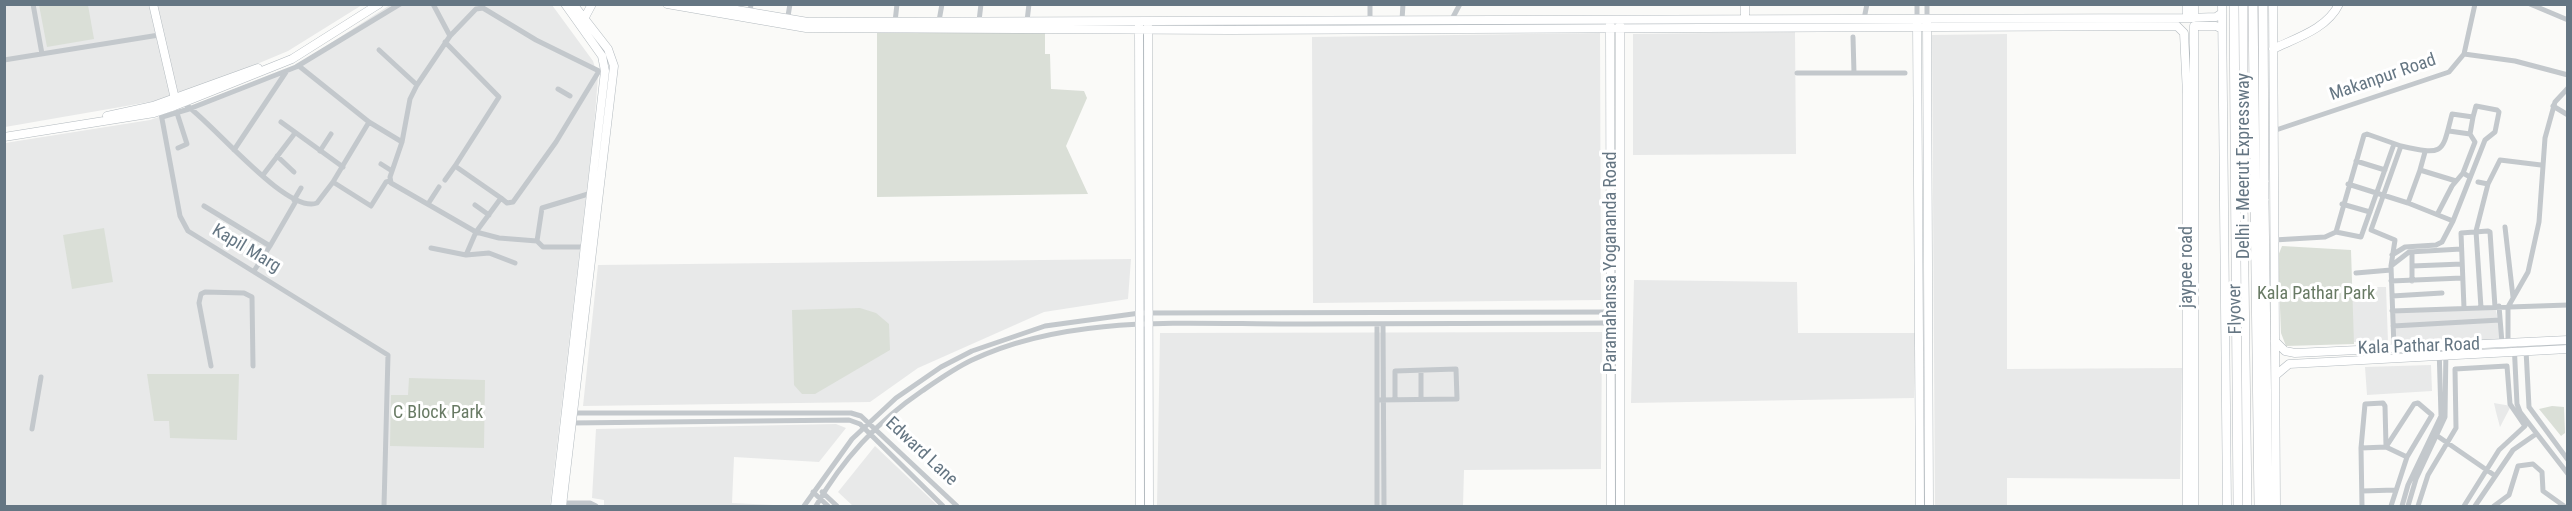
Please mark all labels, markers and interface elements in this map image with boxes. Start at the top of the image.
street label: Makanpur Road [2327,50,2439,106]
street label: Delhi - Meerut Expressway [2233,73,2255,259]
street label: Paramahansa Yogananda Road [1600,152,1622,372]
street label: Kapil Marg [208,220,284,278]
street label: jaypee road [2176,226,2198,308]
park label: Kala Pathar Park [2257,283,2375,305]
street label: Flyover [2225,284,2247,334]
street label: Kala Pathar Road [2358,334,2480,360]
park label: C Block Park [393,402,483,424]
street label: Edward Lane [880,413,962,491]

